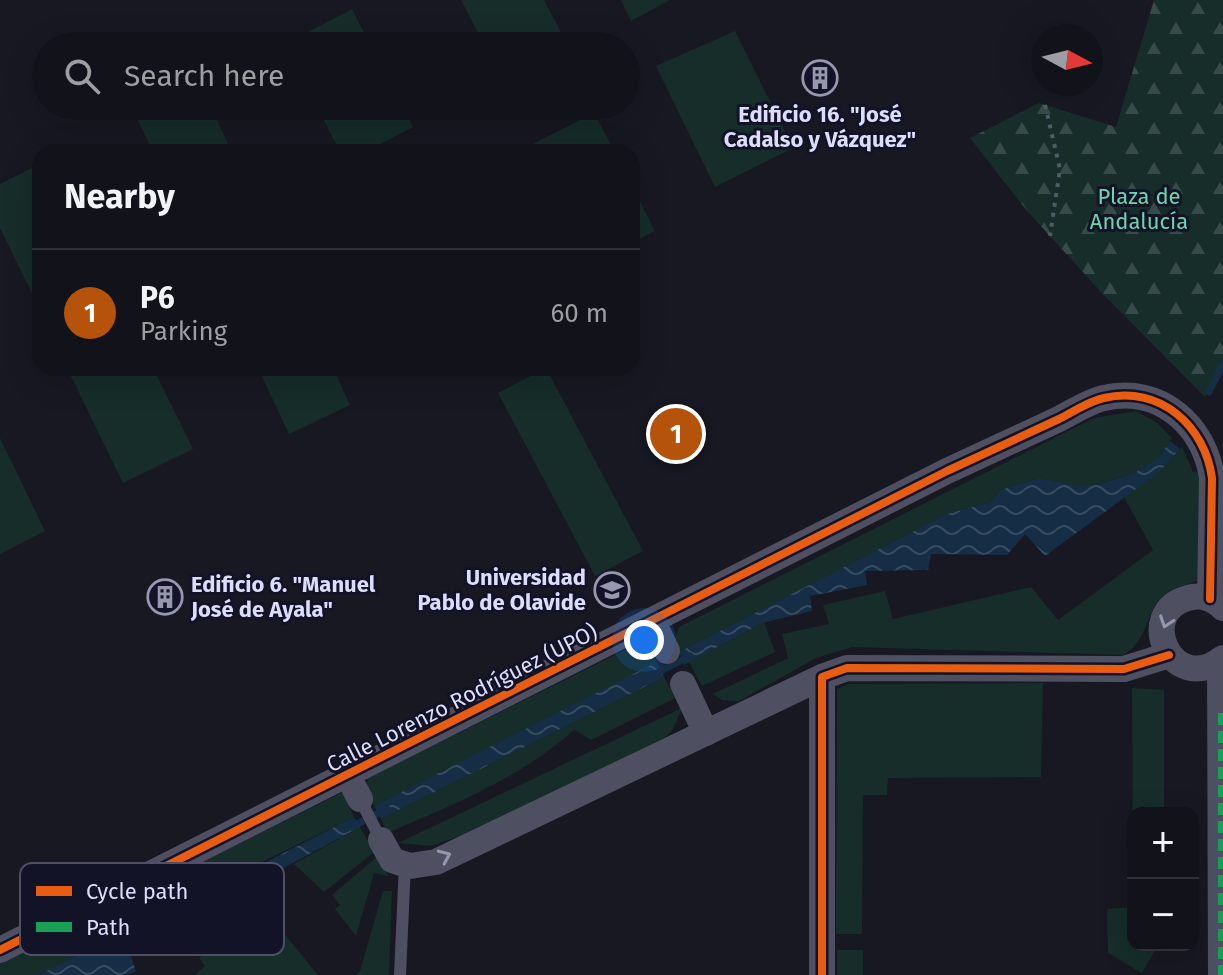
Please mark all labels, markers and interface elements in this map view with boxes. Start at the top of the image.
north arrow [1031,24,1103,96]
search box [32,32,640,120]
icon: search [60,54,104,98]
text: Search here [124,58,284,94]
building icon: Edificio 16. "José Cadalso y Vázquez" [801,59,839,97]
place label: Edificio 16. "José Cadalso y Vázquez" [724,101,916,153]
text: Nearby [64,176,175,217]
park label: Plaza de Andalucía [1090,183,1188,235]
text: P6 [140,280,175,316]
text: 1 [84,298,96,329]
text: 60 m [550,298,608,329]
text: Parking [140,316,227,347]
pin: 1 [650,404,702,464]
place label: Universidad Pablo de Olavide [418,564,586,616]
place label: Edificio 6. "Manuel José de Ayala" [190,571,376,623]
school or university icon: Universidad Pablo de Olavide [593,571,631,609]
building icon: Edificio 6. "Manuel José de Ayala" [146,578,184,616]
one-way arrow [1159,614,1175,628]
street label: Calle Lorenzo Rodríguez (UPO) [322,618,602,778]
your location [624,620,664,660]
map controls [1127,807,1199,951]
button: + [1127,807,1199,879]
one-way arrow [437,850,451,866]
legend [20,863,284,955]
text: Cycle path [86,878,188,905]
button: − [1127,879,1199,951]
text: Path [86,914,130,941]

